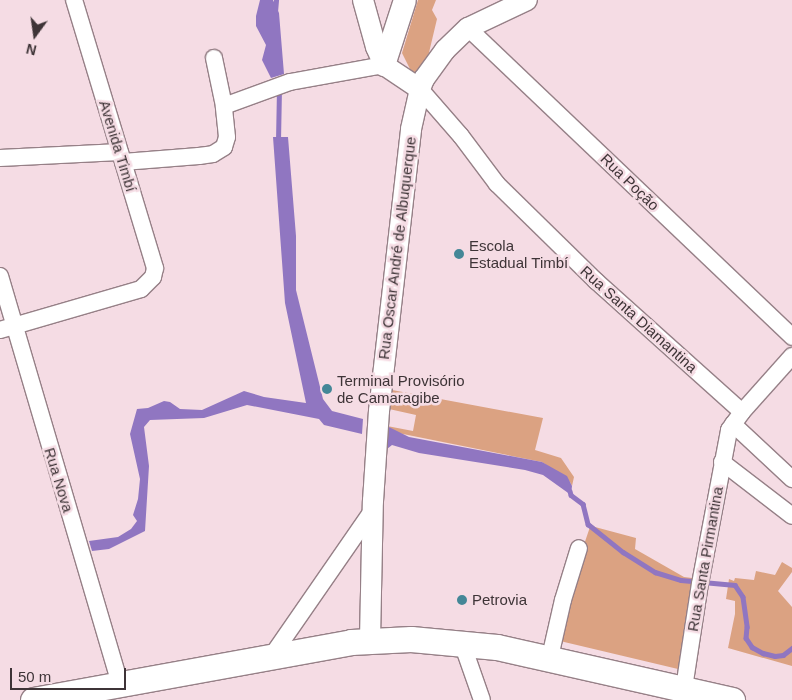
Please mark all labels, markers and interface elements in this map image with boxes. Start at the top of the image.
north arrow [10,10,60,60]
text: N [25,41,38,59]
street label: Avenida Timbí [95,98,141,194]
street label: Rua Oscar André de Albuquerque [374,135,420,361]
street label: Rua Poção [597,150,663,214]
place label: Escola Estadual Timbí [469,236,568,271]
marker: Escola Estadual Timbí [453,248,465,260]
street label: Rua Santa Diamantina [577,262,701,376]
place label: Terminal Provisório de Camaragibe [337,371,465,406]
marker: Terminal Provisório de Camaragibe [321,383,333,395]
street label: Rua Nova [41,445,77,515]
street label: Rua Santa Pirmantina [683,485,727,633]
place label: Petrovia [472,591,527,609]
marker: Petrovia [456,594,468,606]
scale bar [12,658,129,690]
text: 50 m [18,668,51,685]

